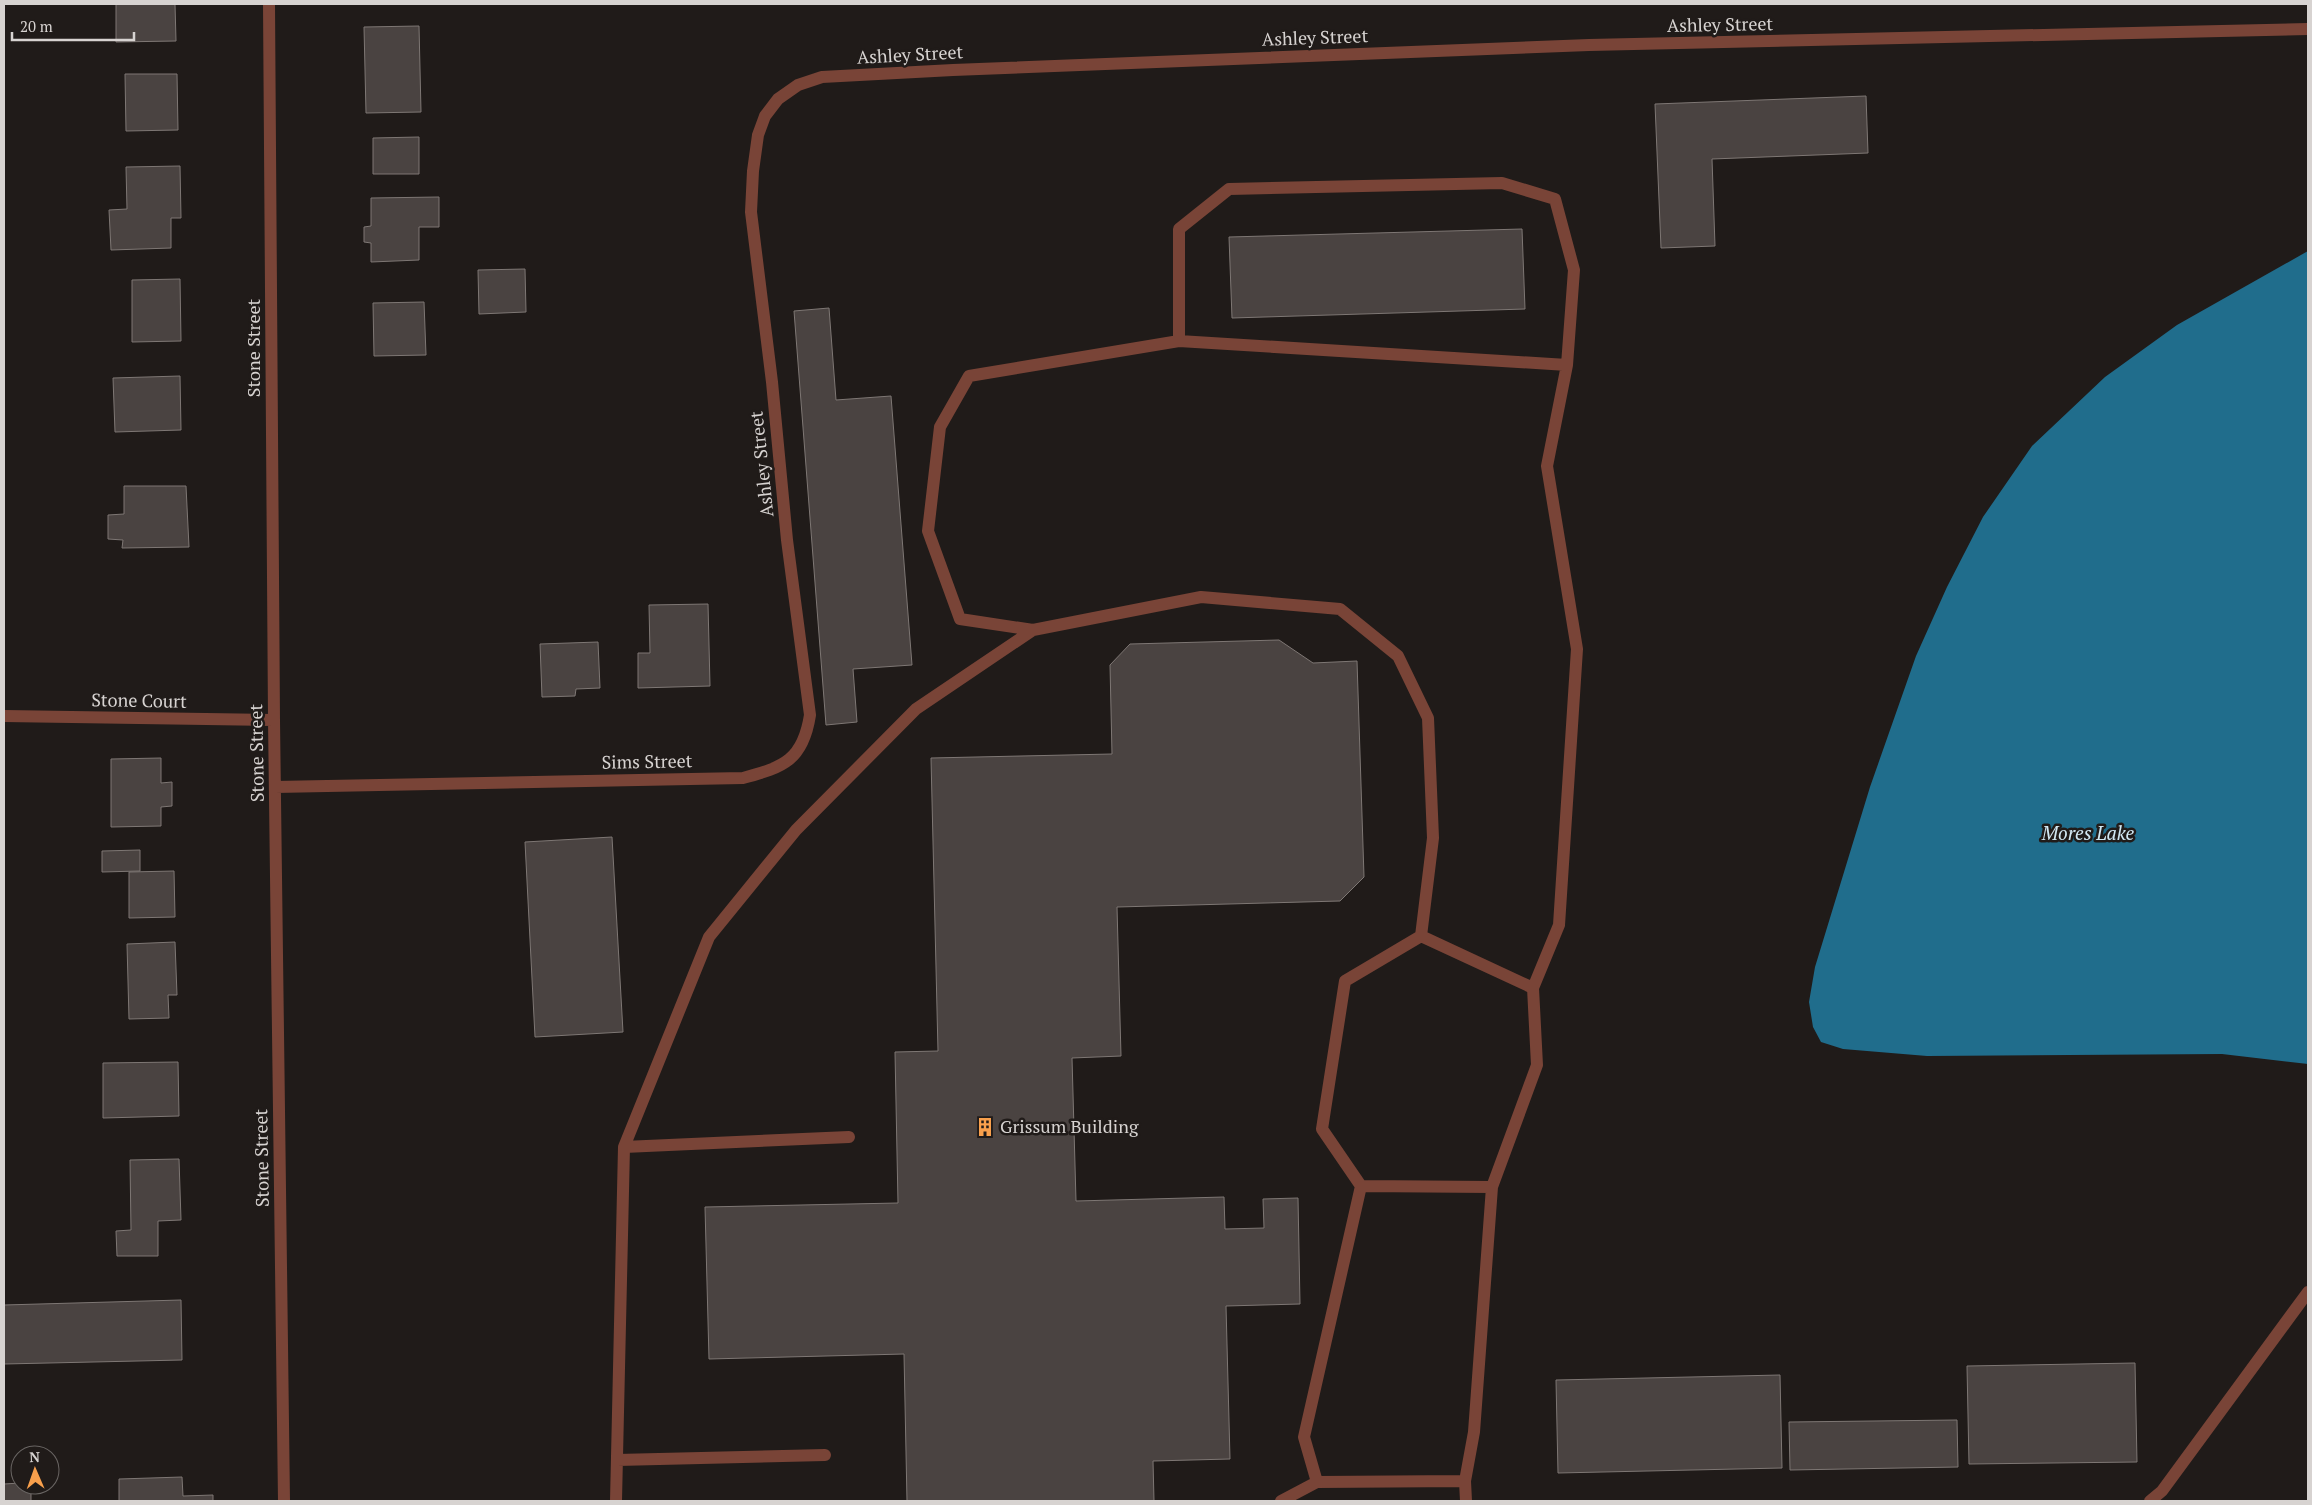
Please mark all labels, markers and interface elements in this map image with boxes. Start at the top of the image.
scale bar [12,10,135,42]
street label: Ashley Street [1667,11,1774,37]
text: 20 m [20,16,53,36]
street label: Ashley Street [1261,23,1369,51]
street label: Ashley Street [856,39,964,69]
street label: Stone Street [241,298,265,397]
street label: Ashley Street [743,410,778,518]
street label: Stone Court [91,687,187,713]
street label: Stone Street [243,703,269,802]
street label: Sims Street [601,748,693,774]
water label: Mores Lake [2041,820,2135,845]
street label: Stone Street [248,1108,274,1207]
place label: Grissum Building [1000,1114,1139,1138]
building icon: Grissum Building [974,1116,996,1138]
north arrow [10,1445,60,1495]
text: N [29,1447,41,1466]

